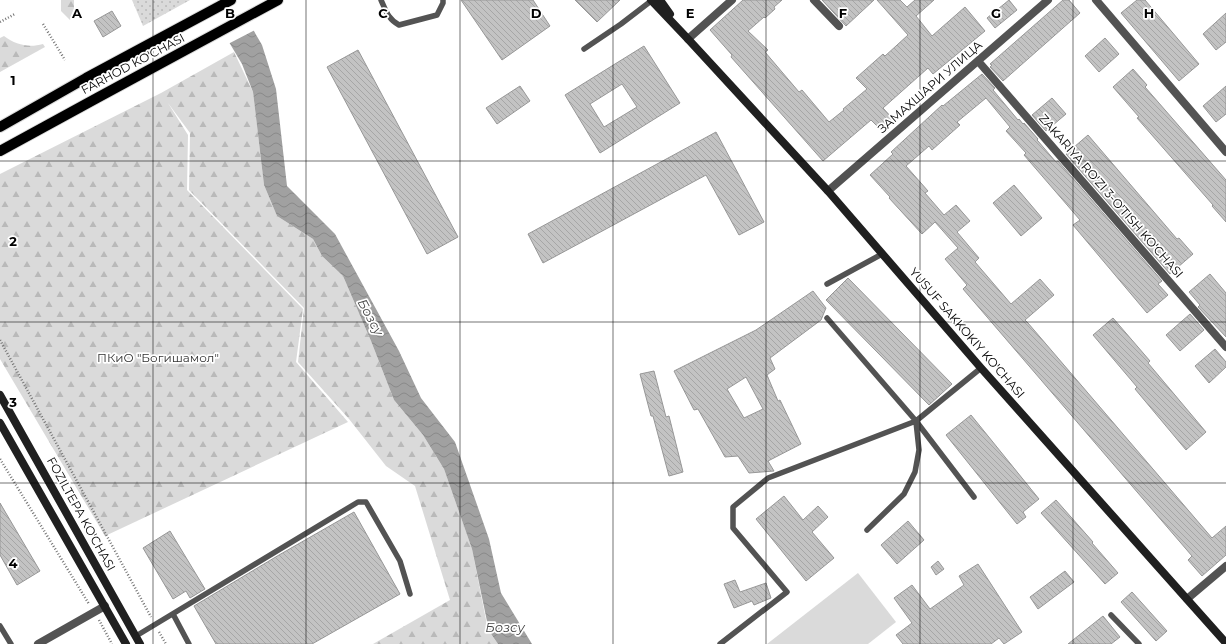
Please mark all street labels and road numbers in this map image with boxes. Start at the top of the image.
street label: FARHOD KO'CHASI [78,30,187,97]
street label: ЗАМАХШАРИ УЛИЦА [874,37,985,136]
street label: ZAKARIYA RO'ZI 3-O'TISH KO'CHASI [1036,111,1187,281]
street label: YUSUF SAKKOKIY KO'CHASI [907,264,1028,401]
street label: FOZILTEPA KO'CHASI [44,454,119,573]

